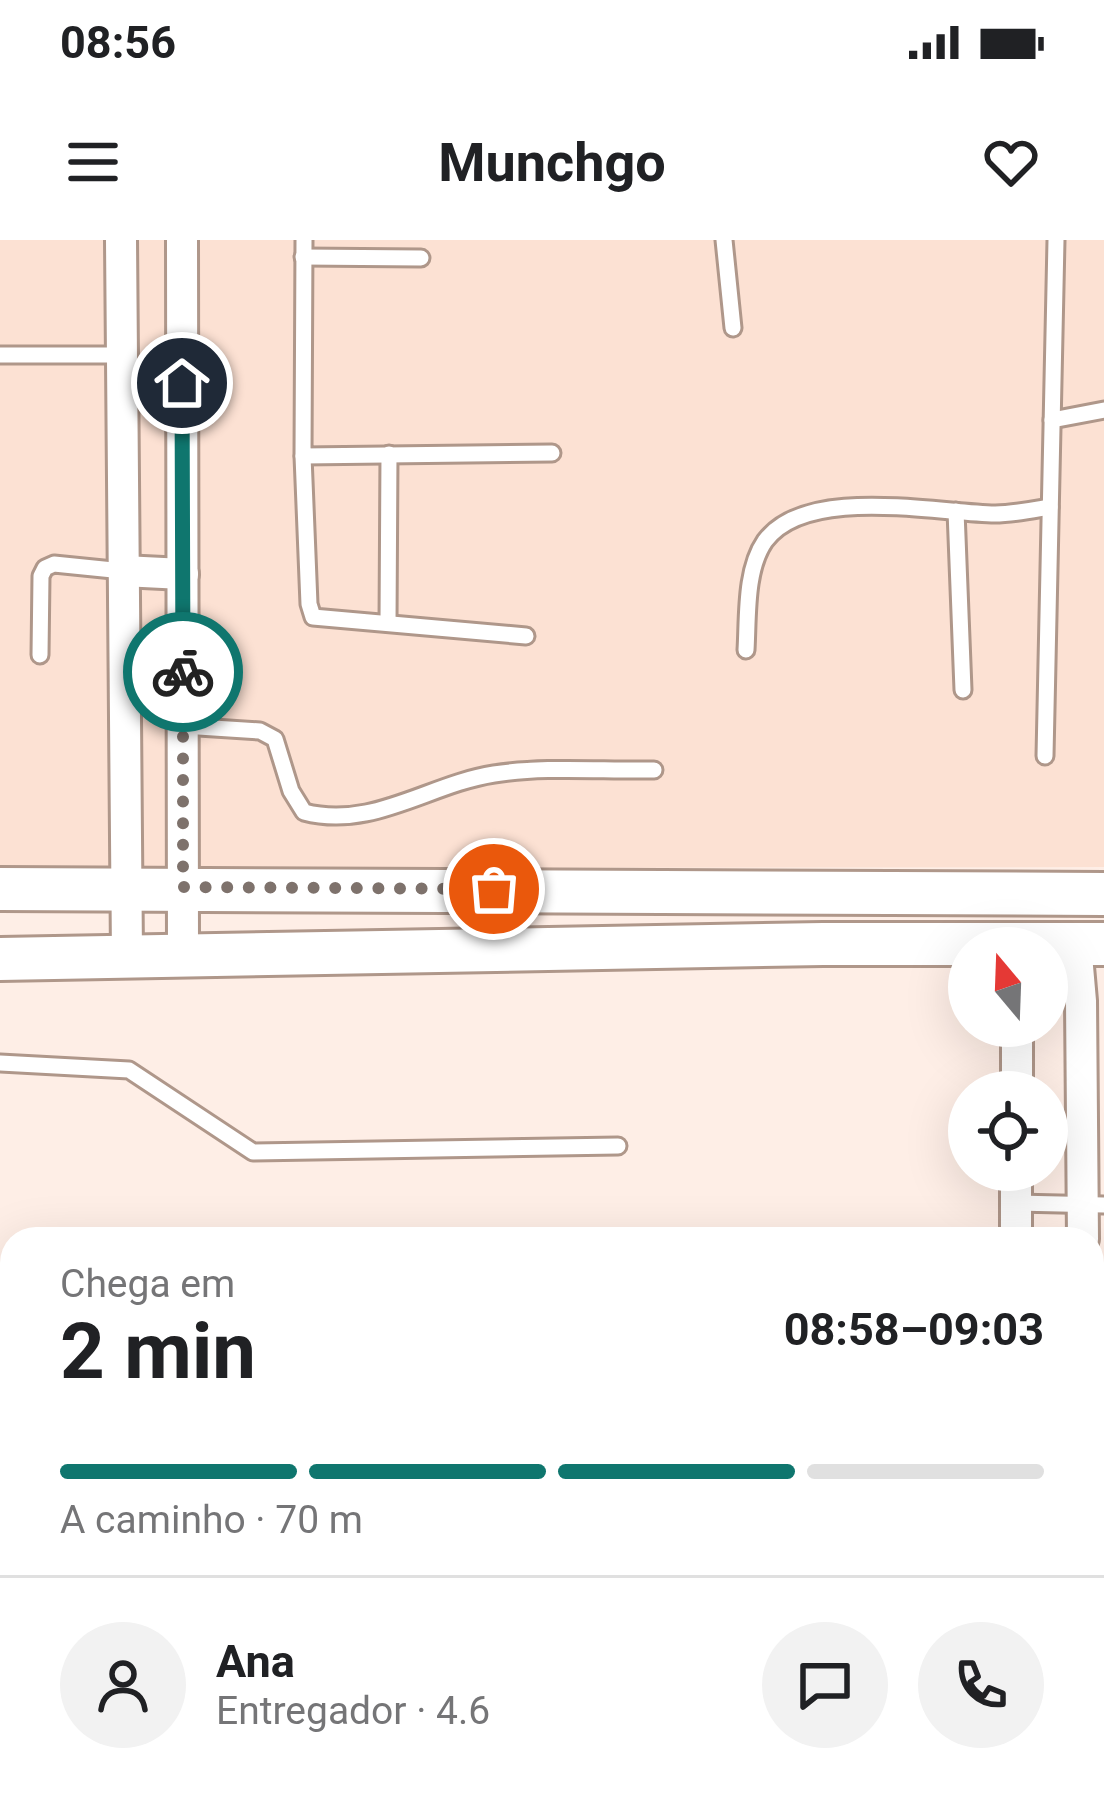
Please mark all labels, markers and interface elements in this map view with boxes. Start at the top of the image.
text: 08:56 [60,16,176,69]
icon: menu [60,129,126,195]
icon: heart [978,129,1044,195]
text: Munchgo [438,131,666,194]
pin [131,332,233,434]
icon: home [149,350,215,416]
courier [123,612,243,732]
icon: bike [150,639,216,705]
pin [443,838,545,940]
icon: bag [461,856,527,922]
north arrow [948,927,1068,1047]
map controls [948,927,1068,1191]
button: locate [948,1071,1068,1191]
text: Chega em [60,1261,235,1307]
text: 08:58–09:03 [784,1303,1044,1356]
text: 2 min [60,1306,256,1397]
text: A caminho · 70 m [60,1497,363,1543]
button: person [60,1622,186,1748]
button: chat [762,1622,888,1748]
button: phone [918,1622,1044,1748]
text: Ana [216,1635,295,1688]
text: Entregador · 4.6 [216,1688,490,1734]

